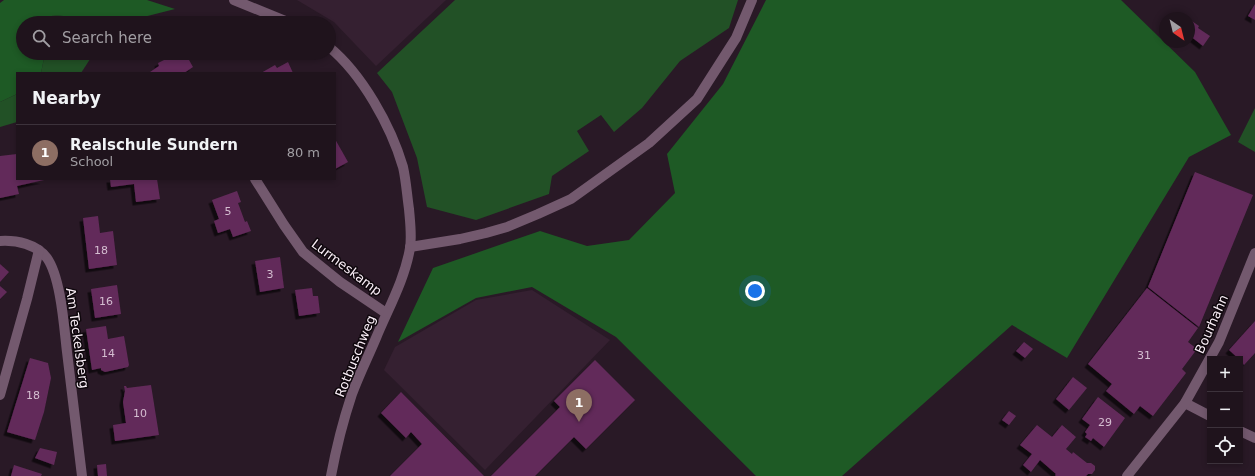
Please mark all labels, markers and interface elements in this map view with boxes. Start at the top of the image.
north arrow [1159,12,1195,48]
search box [16,16,336,60]
icon: search [30,27,52,49]
text: Search here [62,29,152,47]
text: Nearby [32,88,101,108]
text: Realschule Sundern [70,136,238,154]
text: 1 [40,145,50,160]
text: 80 m [287,145,320,160]
text: School [70,154,113,169]
house number: 5 [225,205,232,218]
street label: Lurmeskamp [309,236,385,299]
house number: 18 [94,244,108,257]
house number: 3 [267,268,274,281]
your location [745,281,765,301]
street label: Am Teckelsberg [63,287,92,389]
street label: Bourhahn [1192,292,1231,356]
house number: 16 [99,295,113,308]
street label: Rotbuschweg [332,313,379,399]
house number: 14 [101,347,115,360]
house number: 31 [1137,349,1151,362]
map controls [1207,356,1243,464]
button: + [1207,356,1243,392]
house number: 18 [26,389,40,402]
pin: 1 [566,389,592,422]
button: − [1207,392,1243,428]
house number: 10 [133,407,147,420]
house number: 29 [1098,416,1112,429]
button: locate [1207,428,1243,464]

